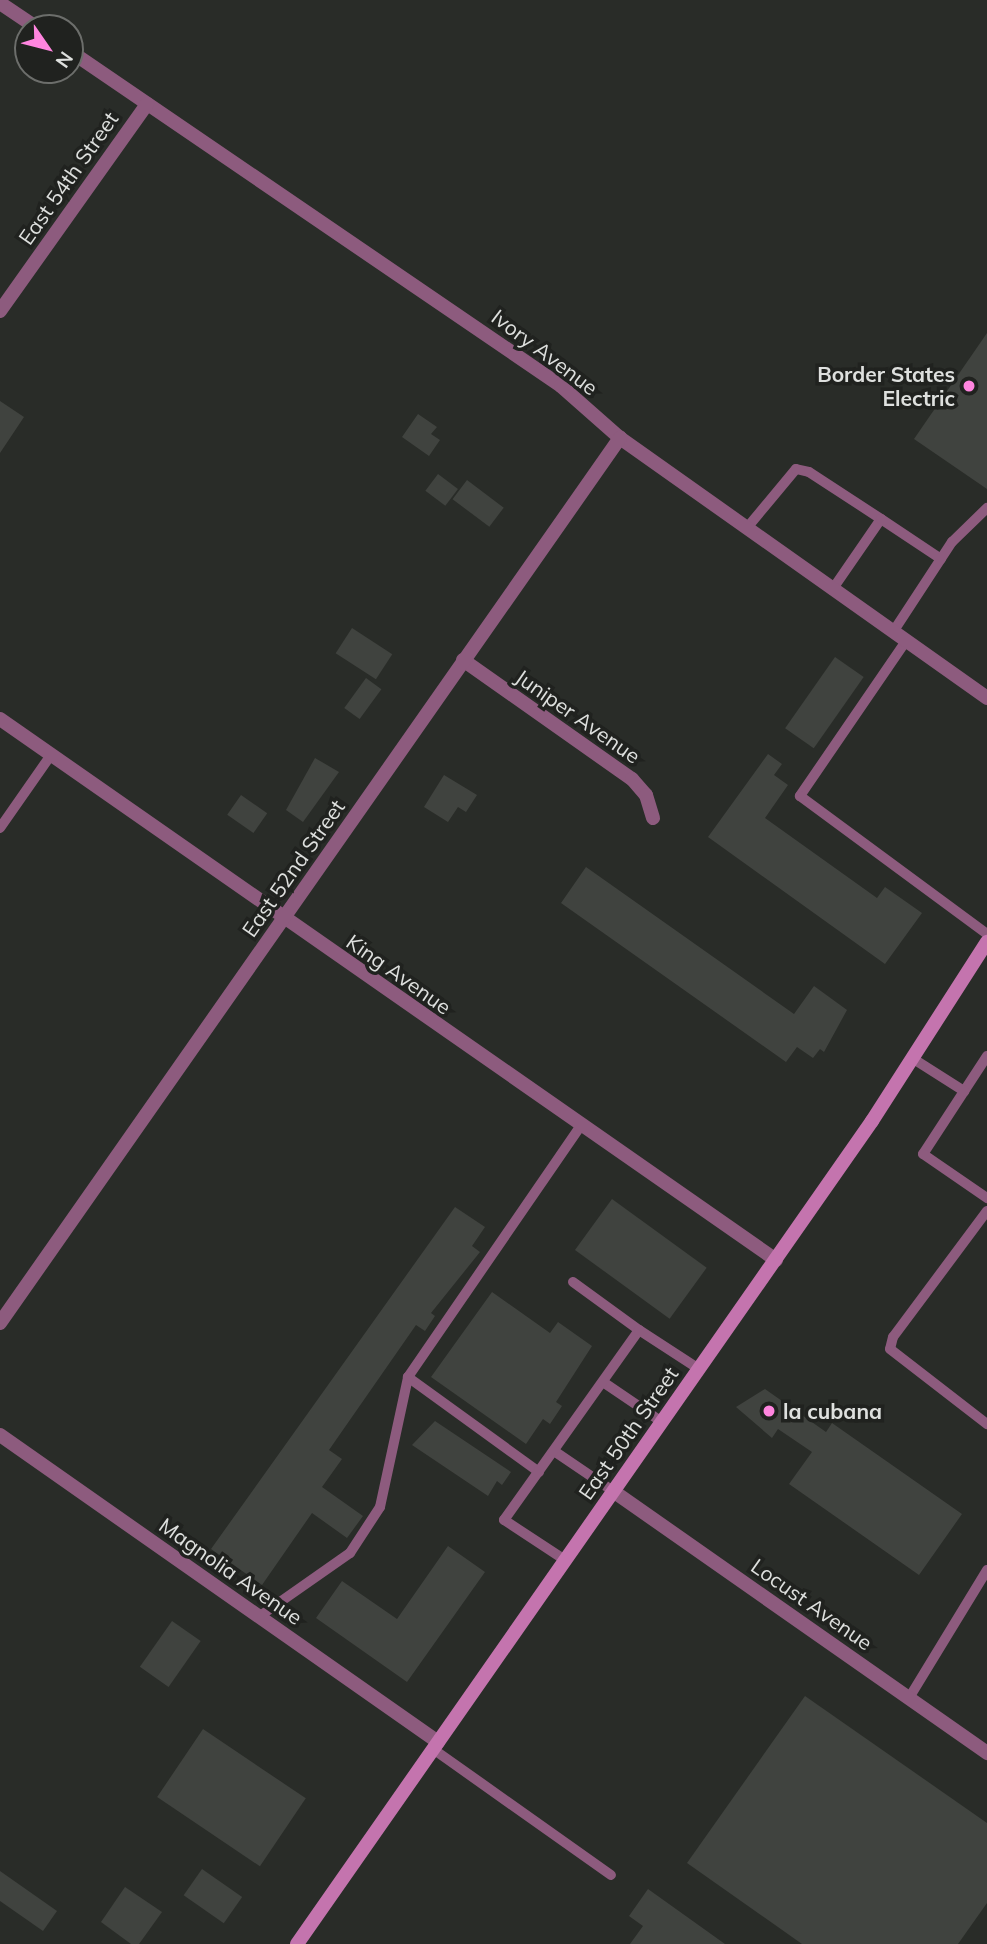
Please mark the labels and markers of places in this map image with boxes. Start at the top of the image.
place label: Border States Electric [817,361,955,411]
marker: Border States Electric [961,378,977,394]
place label: la cubana [783,1398,882,1424]
marker: la cubana [761,1403,777,1419]

